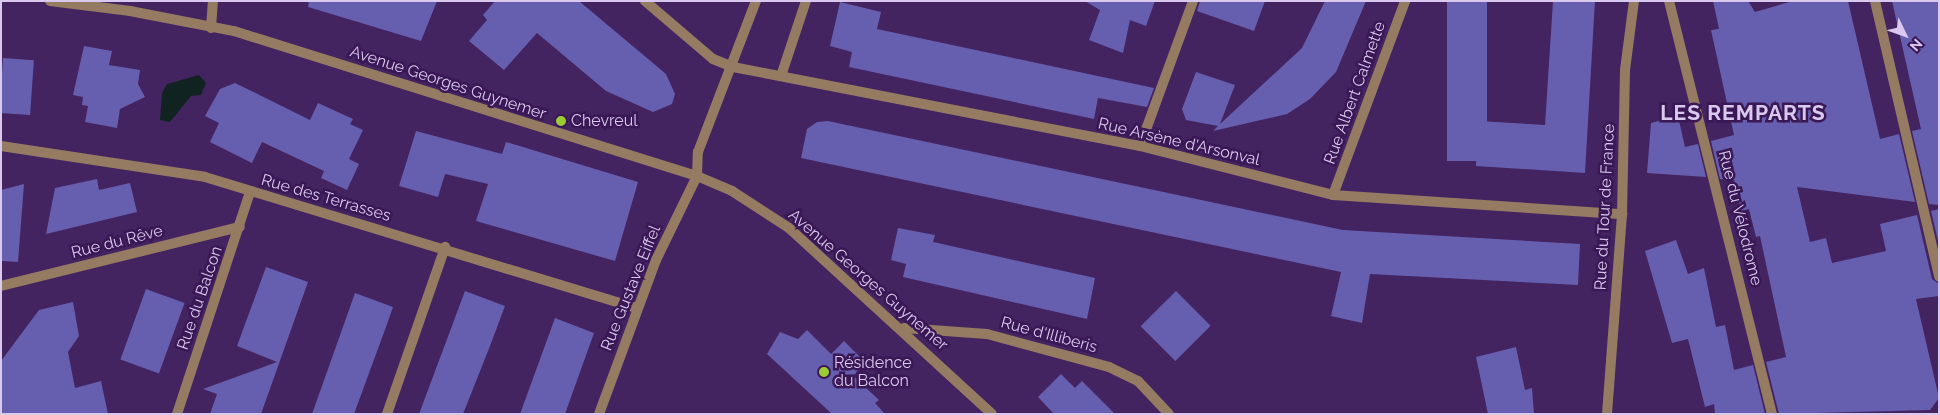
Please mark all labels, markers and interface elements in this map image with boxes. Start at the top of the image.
north arrow [1880,10,1930,60]
street label: Rue Albert Calmette [1320,19,1390,167]
text: N [1907,36,1926,54]
street label: Avenue Georges Guynemer [347,42,549,124]
district label: LES REMPARTS [1659,100,1827,126]
place label: Chevreul [571,111,638,131]
street label: Rue Arsène d'Arsonval [1096,114,1262,170]
marker: Chevreul [555,115,567,127]
street label: Rue du Tour de France [1591,123,1619,291]
street label: Rue du Vélodrome [1714,148,1766,288]
street label: Rue des Terrasses [259,170,393,226]
street label: Avenue Georges Guynemer [784,205,952,355]
street label: Rue du Rêve [69,221,165,263]
street label: Rue Gustave Eiffel [597,222,665,354]
street label: Rue du Balcon [173,244,227,352]
street label: Rue d'Illiberis [999,313,1099,357]
place label: Résidence du Balcon [834,353,912,391]
marker: Résidence du Balcon [818,366,830,378]

